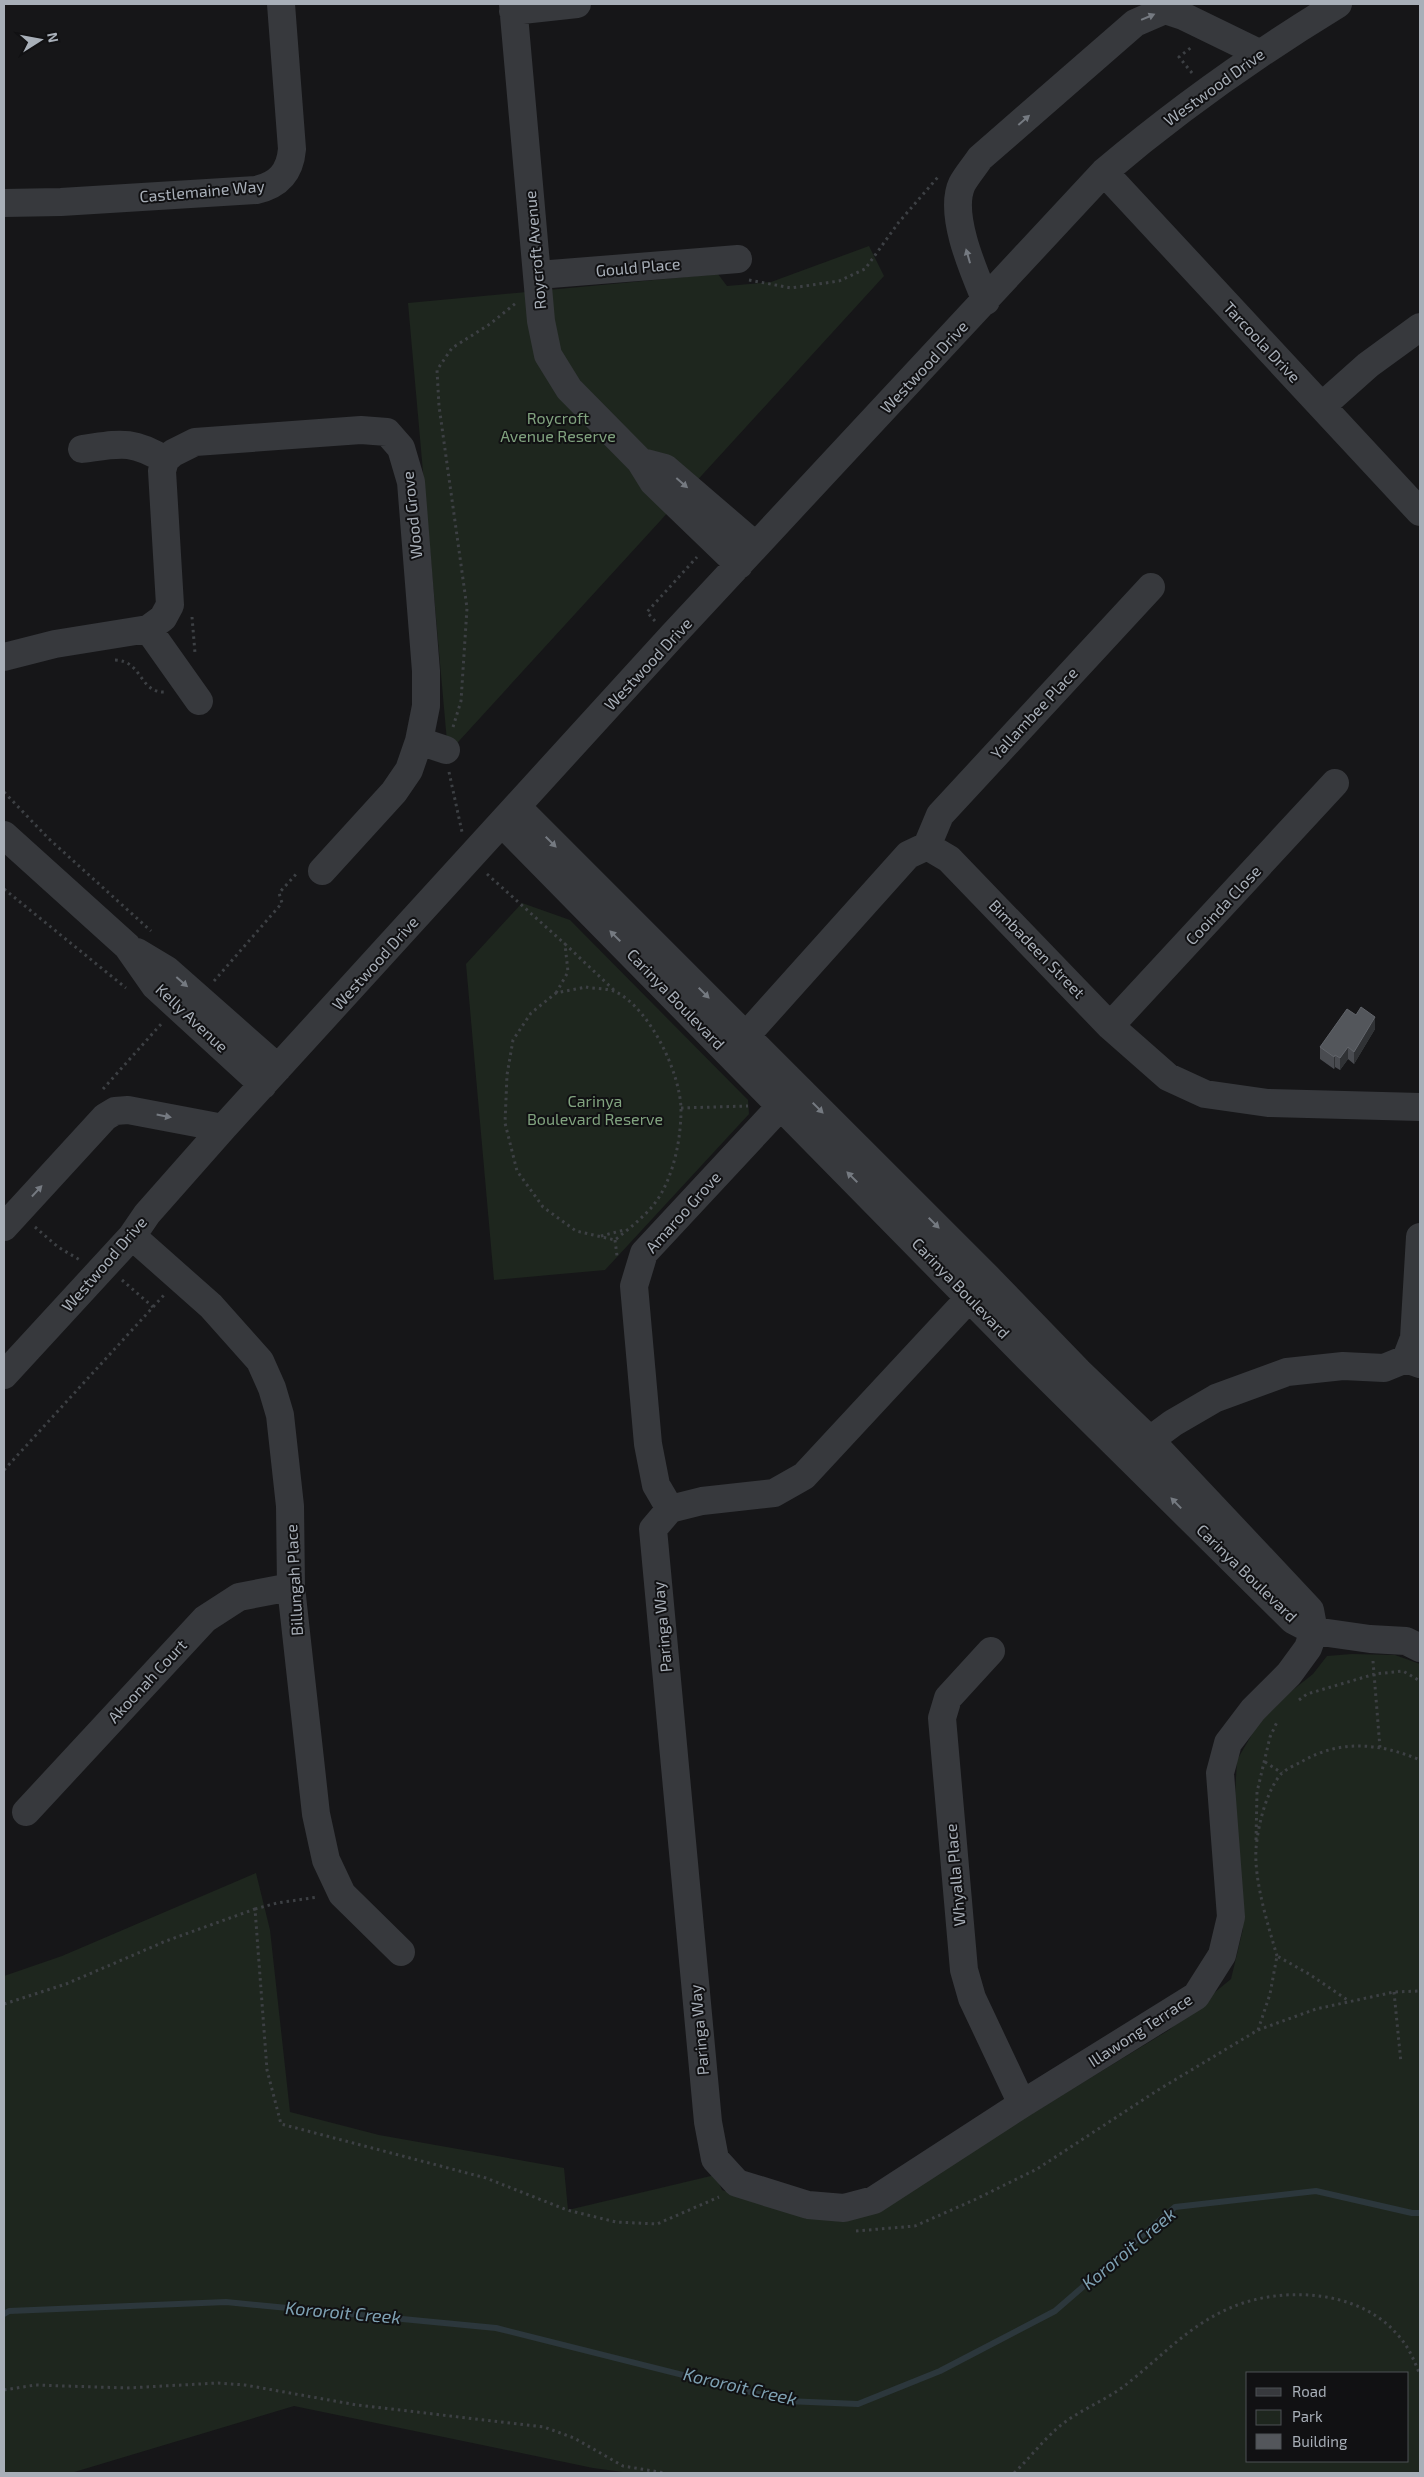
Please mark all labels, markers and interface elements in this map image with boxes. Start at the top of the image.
one-way arrow [1141,12,1155,20]
north arrow [15,15,65,65]
text: N [44,31,63,44]
street label: Westwood Drive [1160,44,1268,129]
one-way arrow [1017,114,1029,126]
street label: Castlemaine Way [139,176,266,205]
street label: Roycroft Avenue [520,190,549,310]
one-way arrow [963,248,971,263]
street label: Gould Place [595,253,681,280]
street label: Tarcoola Drive [1220,297,1305,386]
street label: Westwood Drive [876,316,971,417]
park label: Roycroft Avenue Reserve [500,408,616,445]
street label: Wood Grove [397,470,426,560]
one-way arrow [675,477,688,488]
street label: Westwood Drive [600,613,695,714]
street label: Yallambee Place [986,663,1081,762]
one-way arrow [545,835,557,847]
street label: Cooinda Close [1181,861,1264,948]
street label: Bimbadeen Street [986,895,1089,1002]
street label: Westwood Drive [328,912,422,1014]
one-way arrow [609,931,621,943]
street label: Carinya Boulevard [624,944,729,1053]
one-way arrow [175,977,188,988]
street label: Kelly Avenue [152,979,232,1056]
one-way arrow [698,987,710,999]
park label: Carinya Boulevard Reserve [527,1091,663,1128]
one-way arrow [812,1102,824,1114]
one-way arrow [157,1113,173,1121]
street label: Amaroo Grove [641,1167,724,1256]
one-way arrow [846,1171,858,1183]
one-way arrow [31,1186,43,1198]
street label: Westwood Drive [57,1212,150,1315]
one-way arrow [927,1217,939,1229]
street label: Carinya Boulevard [909,1233,1014,1342]
one-way arrow [1170,1498,1182,1510]
street label: Carinya Boulevard [1193,1520,1302,1625]
street label: Billungah Place [281,1524,306,1636]
street label: Paringa Way [648,1580,675,1673]
street label: Akoonah Court [103,1635,190,1726]
street label: Whyalla Place [941,1823,968,1927]
street label: Paringa Way [685,1983,712,2076]
street label: Illawong Terrace [1084,1989,1195,2070]
water label: Kororoit Creek [1077,2203,1180,2294]
water label: Kororoit Creek [284,2296,402,2328]
water label: Kororoit Creek [681,2362,799,2410]
legend [1246,2372,1409,2462]
text: Road [1292,2382,1327,2400]
text: Park [1292,2407,1323,2425]
text: Building [1292,2432,1348,2450]

